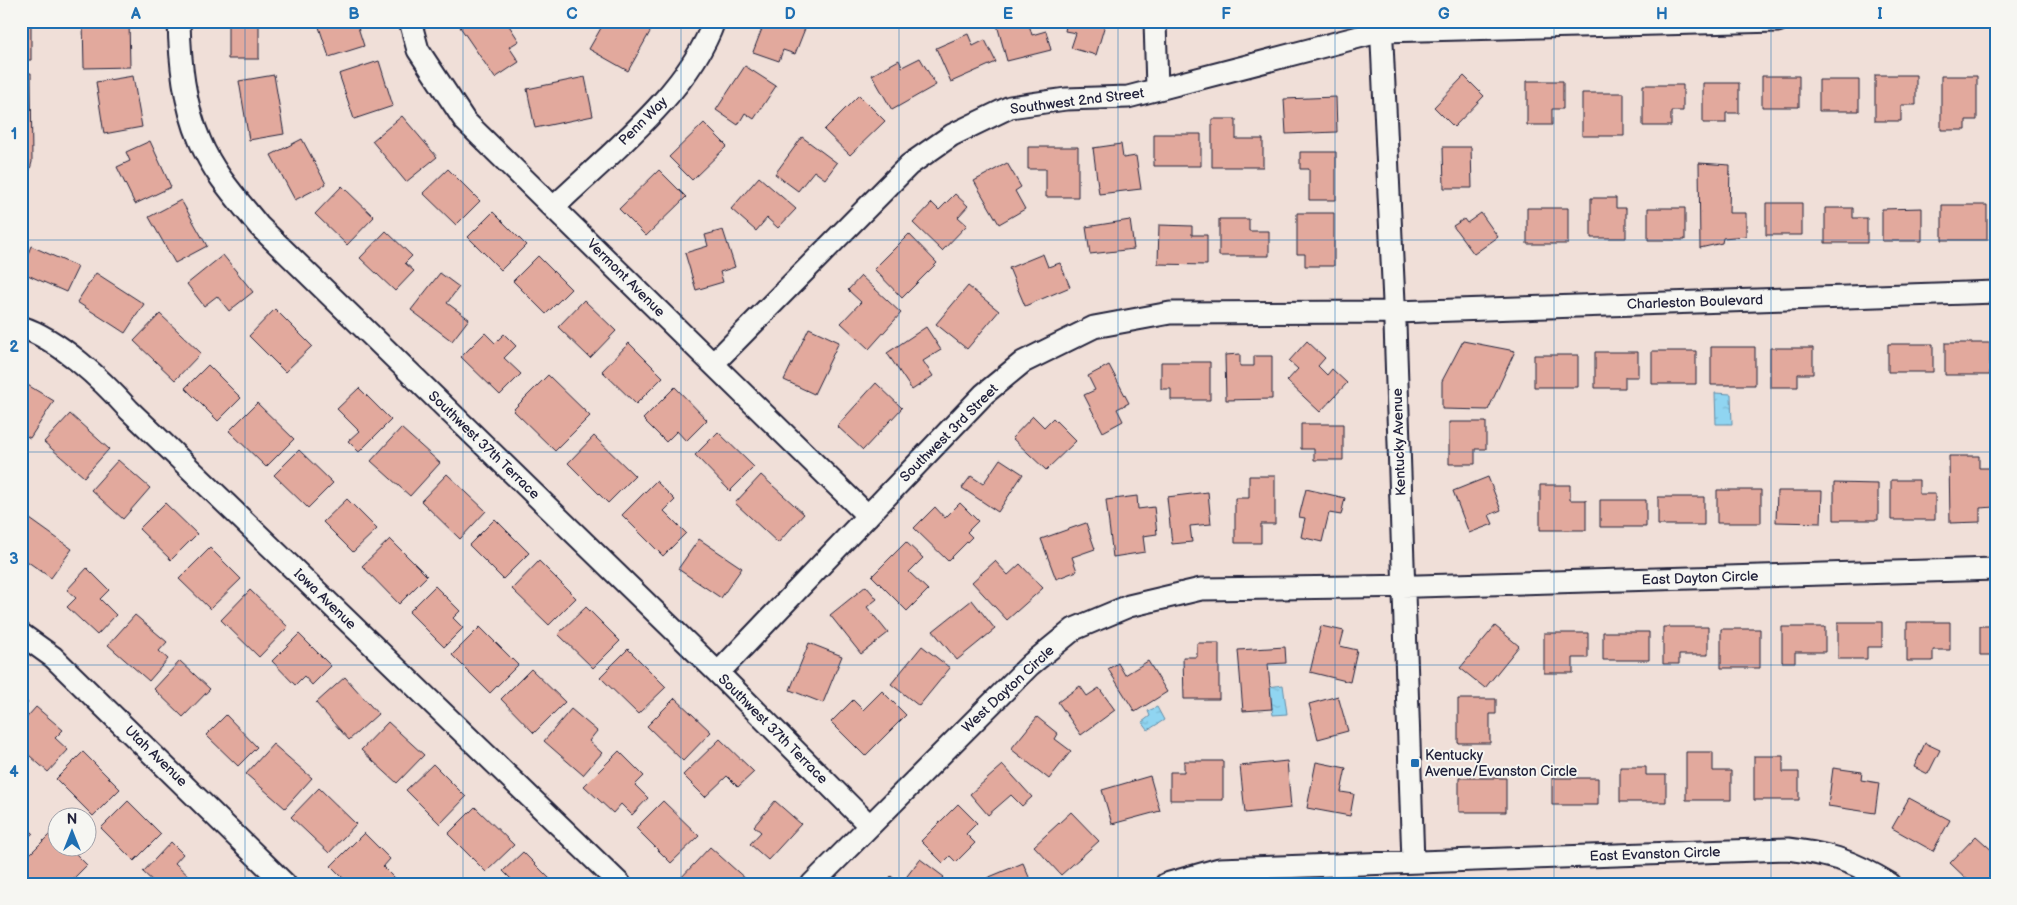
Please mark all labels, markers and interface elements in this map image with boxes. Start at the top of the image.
text: A [130,5,141,24]
text: B [348,5,360,24]
text: C [566,5,578,24]
text: D [784,5,796,24]
text: E [1003,5,1013,24]
text: F [1221,5,1231,24]
text: G [1438,5,1450,24]
text: H [1656,5,1668,24]
text: I [1877,5,1883,24]
street label: Southwest 2nd Street [1009,84,1146,118]
street label: Penn Way [615,93,671,149]
text: 1 [11,125,17,144]
street label: Vermont Avenue [583,235,669,321]
street label: Charleston Boulevard [1627,291,1763,313]
text: 2 [9,338,19,357]
street label: Southwest 3rd Street [896,380,1002,486]
street label: Southwest 37th Terrace [425,387,543,503]
street label: Kentucky Avenue [1389,388,1409,496]
text: 3 [9,550,19,569]
street label: Iowa Avenue [290,565,360,633]
street label: East Dayton Circle [1641,567,1759,589]
street label: West Dayton Circle [958,642,1058,736]
street label: Southwest 37th Terrace [715,671,831,787]
street label: Utah Avenue [121,722,191,790]
place label: Kentucky Avenue/Evanston Circle [1425,747,1577,780]
marker: Kentucky Avenue/Evanston Circle [1409,757,1421,769]
text: 4 [9,763,19,782]
north arrow [48,808,98,858]
text: N [67,811,77,828]
street label: East Evanston Circle [1589,843,1721,865]

